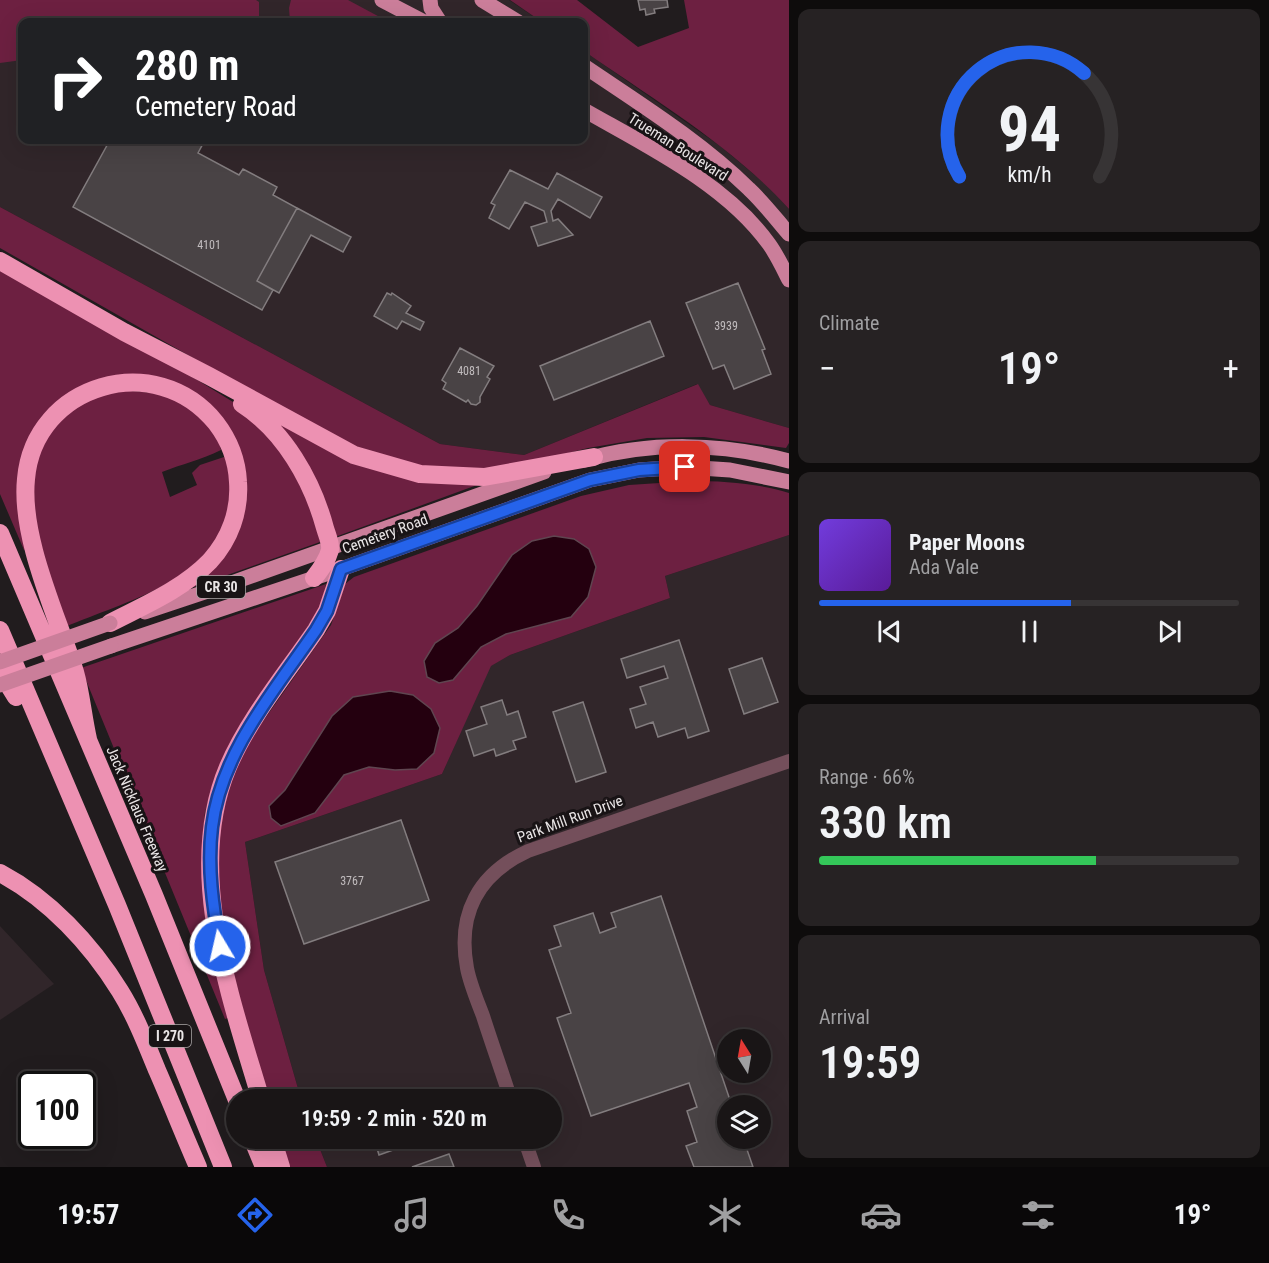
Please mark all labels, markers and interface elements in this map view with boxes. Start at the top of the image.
text: 280 m [135,41,240,90]
icon: right [36,42,114,120]
text: Cemetery Road [135,91,297,123]
text: 94 [997,93,1061,166]
street label: Trueman Boulevard [625,109,731,185]
text: km/h [1007,163,1051,188]
house number: 4101 [197,238,221,252]
text: Climate [819,311,879,335]
house number: 3939 [714,319,738,333]
text: 19° [998,342,1060,395]
text: − [819,349,836,388]
text: + [1223,349,1239,388]
house number: 4081 [457,364,481,378]
pin [659,441,710,492]
icon: arrive [668,450,701,483]
street label: Cemetery Road [340,510,430,558]
text: Paper Moons [909,530,1025,555]
text: Ada Vale [909,555,979,579]
road number: CR 30 [197,576,245,598]
icon: previous [873,615,906,648]
icon: pause [1013,615,1046,648]
icon: next [1153,615,1186,648]
street label: Jack Nicklaus Freeway [102,743,172,875]
text: Range · 66% [819,765,915,789]
street label: Park Mill Run Drive [515,792,625,846]
text: 330 km [819,796,952,849]
house number: 3767 [340,874,364,888]
position arrow [188,914,252,978]
text: Arrival [819,1005,870,1029]
road number: I 270 [149,1025,191,1047]
north arrow [717,1029,771,1083]
map controls [717,1029,771,1149]
text: 19:59 [819,1036,921,1089]
speed limit sign: 100 [18,1071,96,1149]
button: layers [717,1095,771,1149]
text: 19:59 · 2 min · 520 m [301,1106,487,1131]
icon: directions [234,1194,276,1236]
icon: music [391,1194,433,1236]
icon: phone [547,1194,589,1236]
icon: climate [704,1194,746,1236]
icon: car [860,1194,902,1236]
icon: filters [1017,1194,1059,1236]
text: 19:57 [57,1199,119,1231]
text: 19° [1174,1199,1212,1231]

